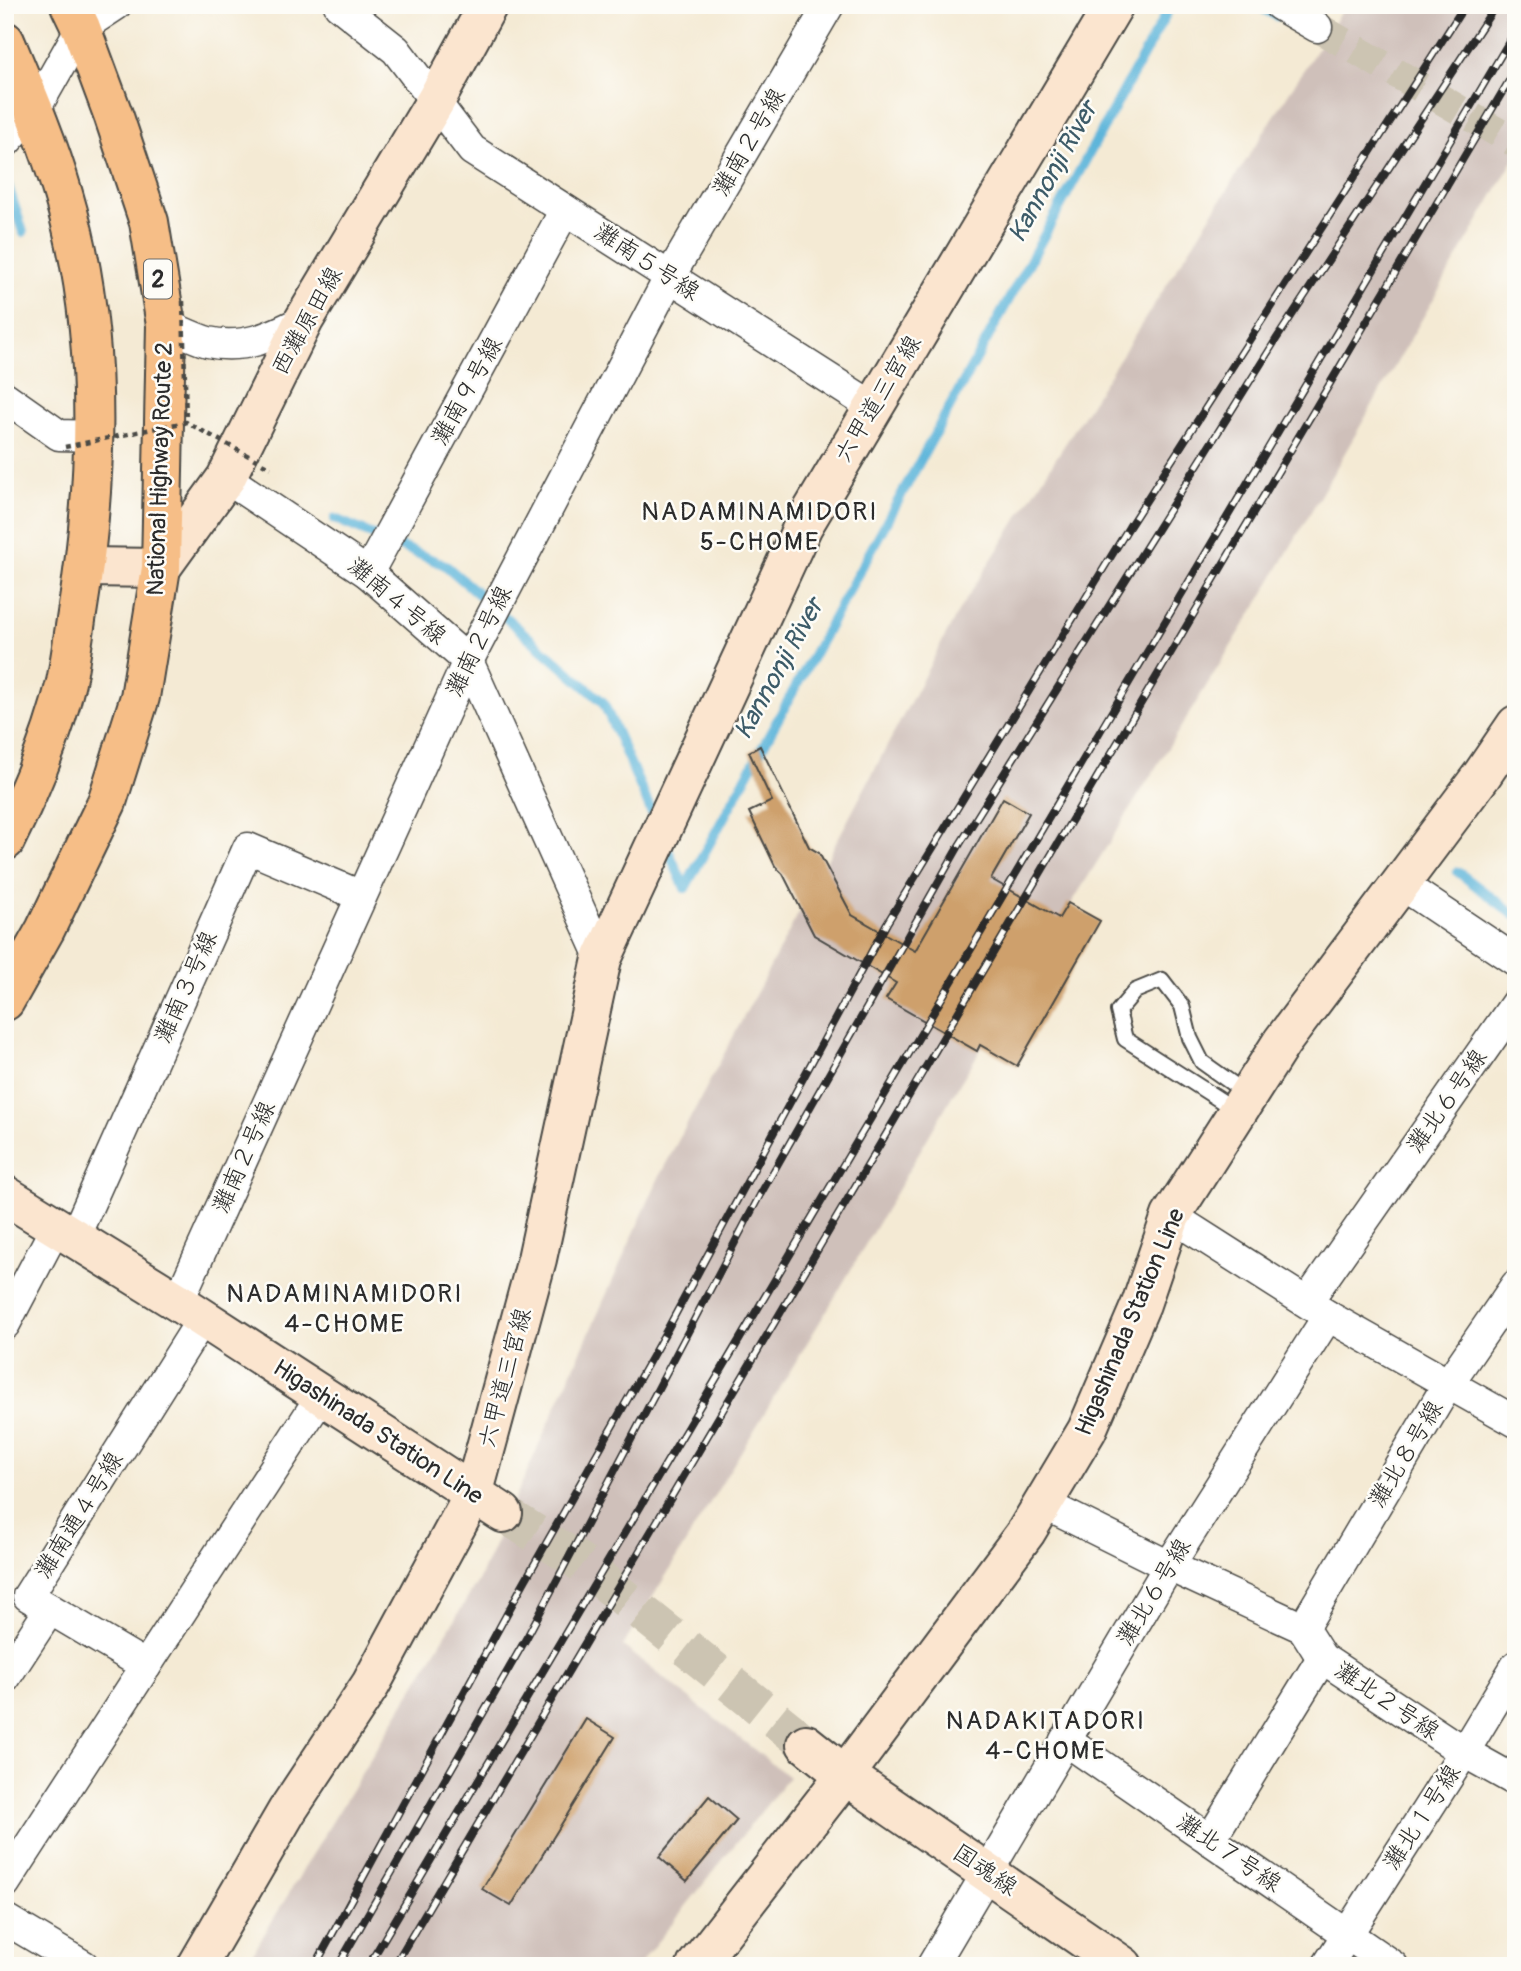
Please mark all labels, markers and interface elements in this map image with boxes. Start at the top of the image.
street label: 灘南２号線 [706,83,792,201]
water label: Kannonji River [1001,93,1107,248]
street label: 灘南５号線 [589,217,705,307]
road number: 2 [144,260,172,298]
street label: 西灘原田線 [265,261,349,381]
street label: 六甲道三宮線 [828,330,928,468]
street label: 灘南９号線 [425,331,509,451]
street label: National Highway Route 2 [141,342,179,596]
district label: NADAMINAMIDORI 5-CHOME [641,496,879,558]
street label: 灘南４号線 [342,551,452,651]
street label: 灘南２号線 [440,581,518,701]
water label: Kannonji River [727,590,833,745]
street label: 灘南３号線 [148,926,224,1048]
street label: 灘北６号線 [1401,1044,1493,1158]
street label: 灘南２号線 [206,1096,282,1218]
street label: Higashinada Station Line [1069,1204,1191,1440]
district label: NADAMINAMIDORI 4-CHOME [226,1278,464,1340]
street label: 六甲道三宮線 [472,1305,538,1451]
street label: Higashinada Station Line [268,1353,488,1511]
street label: 灘北８号線 [1363,1395,1449,1513]
street label: 灘南通４号線 [29,1446,129,1584]
street label: 灘北６号線 [1111,1533,1197,1651]
street label: 灘北２号線 [1329,1655,1445,1747]
district label: NADAKITADORI 4-CHOME [946,1705,1146,1767]
street label: 灘北１号線 [1377,1759,1467,1875]
street label: 灘北７号線 [1171,1807,1287,1899]
street label: 国魂線 [947,1838,1023,1902]

